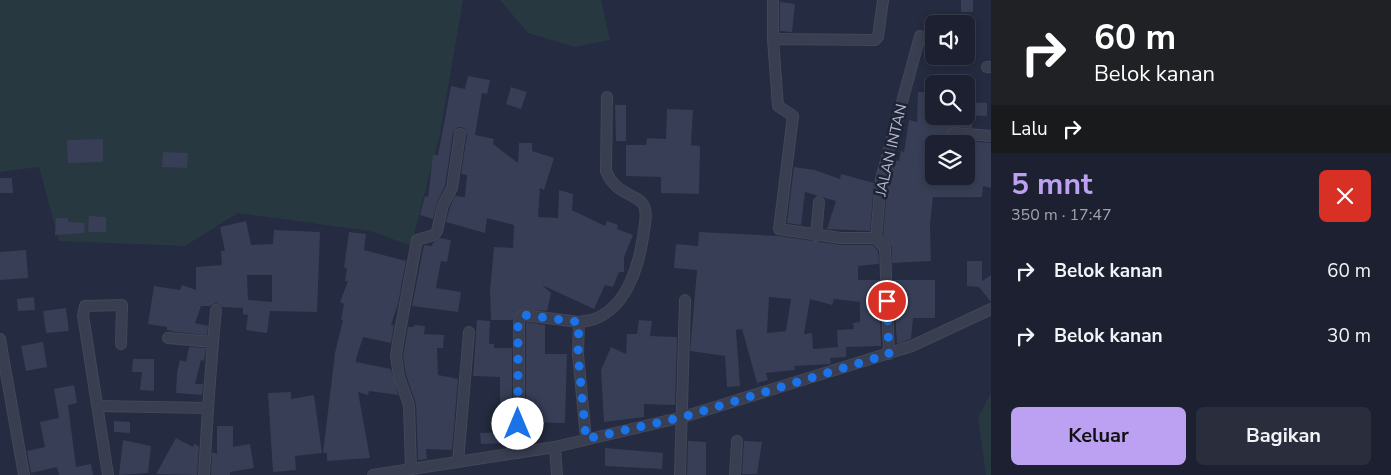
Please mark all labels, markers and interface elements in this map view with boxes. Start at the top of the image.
text: 60 m [1094,14,1176,61]
map controls [925,15,975,185]
button: sound [925,15,975,65]
icon: right [1011,20,1076,85]
text: Belok kanan [1094,59,1215,89]
button: search [925,75,975,125]
street label: JALAN INTAN [870,102,911,199]
icon: right [1058,115,1086,143]
text: Lalu [1011,116,1048,142]
button: layers [925,135,975,185]
text: 5 mnt [1011,164,1092,205]
button: close [1319,170,1371,222]
text: 350 m · 17:47 [1011,204,1112,226]
icon: right [1011,257,1039,285]
text: Belok kanan [1054,258,1163,284]
text: 60 m [1327,258,1371,284]
pin [866,280,908,322]
icon: arrive [873,287,901,315]
icon: right [1011,322,1039,350]
text: Belok kanan [1054,323,1163,349]
text: 30 m [1327,323,1371,349]
position arrow [491,397,543,449]
button: Keluar [1011,407,1186,465]
button: Bagikan [1196,407,1371,465]

